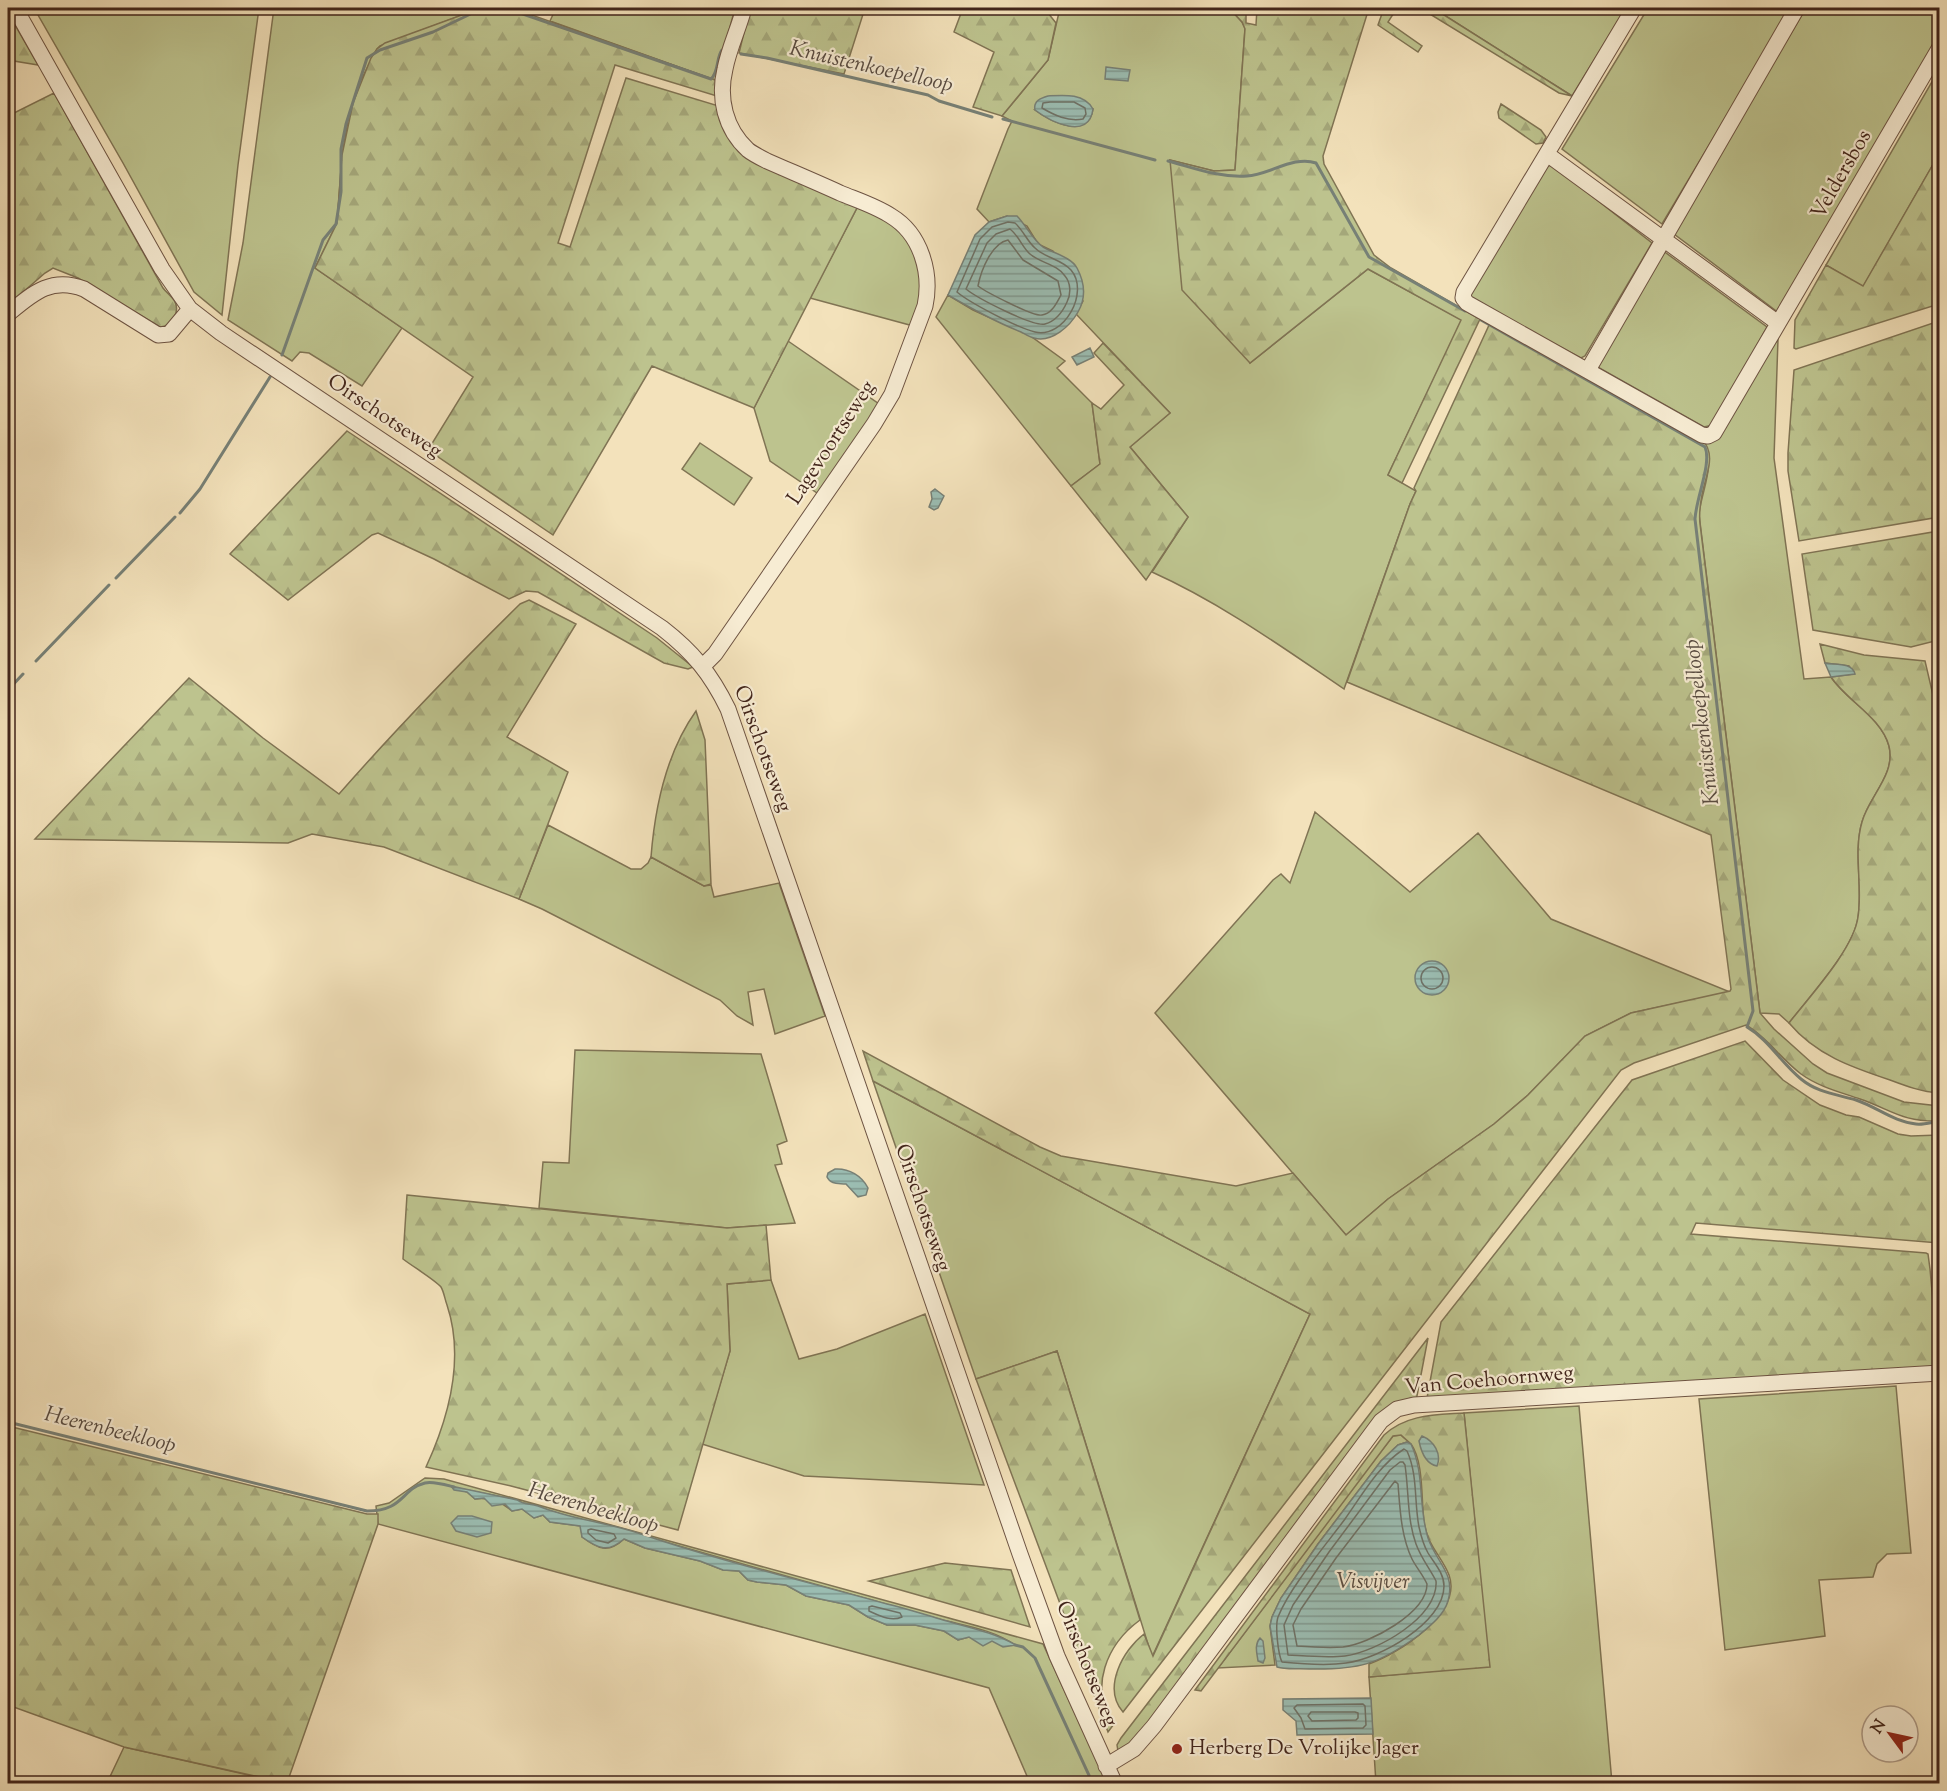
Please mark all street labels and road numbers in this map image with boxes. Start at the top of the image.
street label: Veldersbos [1804,125,1880,225]
street label: Oirschotseweg [321,367,447,467]
street label: Lagevoortseweg [780,375,884,511]
street label: Oirschotseweg [725,681,799,817]
street label: Oirschotseweg [886,1140,958,1276]
street label: Van Coehoornweg [1403,1359,1575,1403]
street label: Oirschotseweg [1047,1597,1125,1731]

